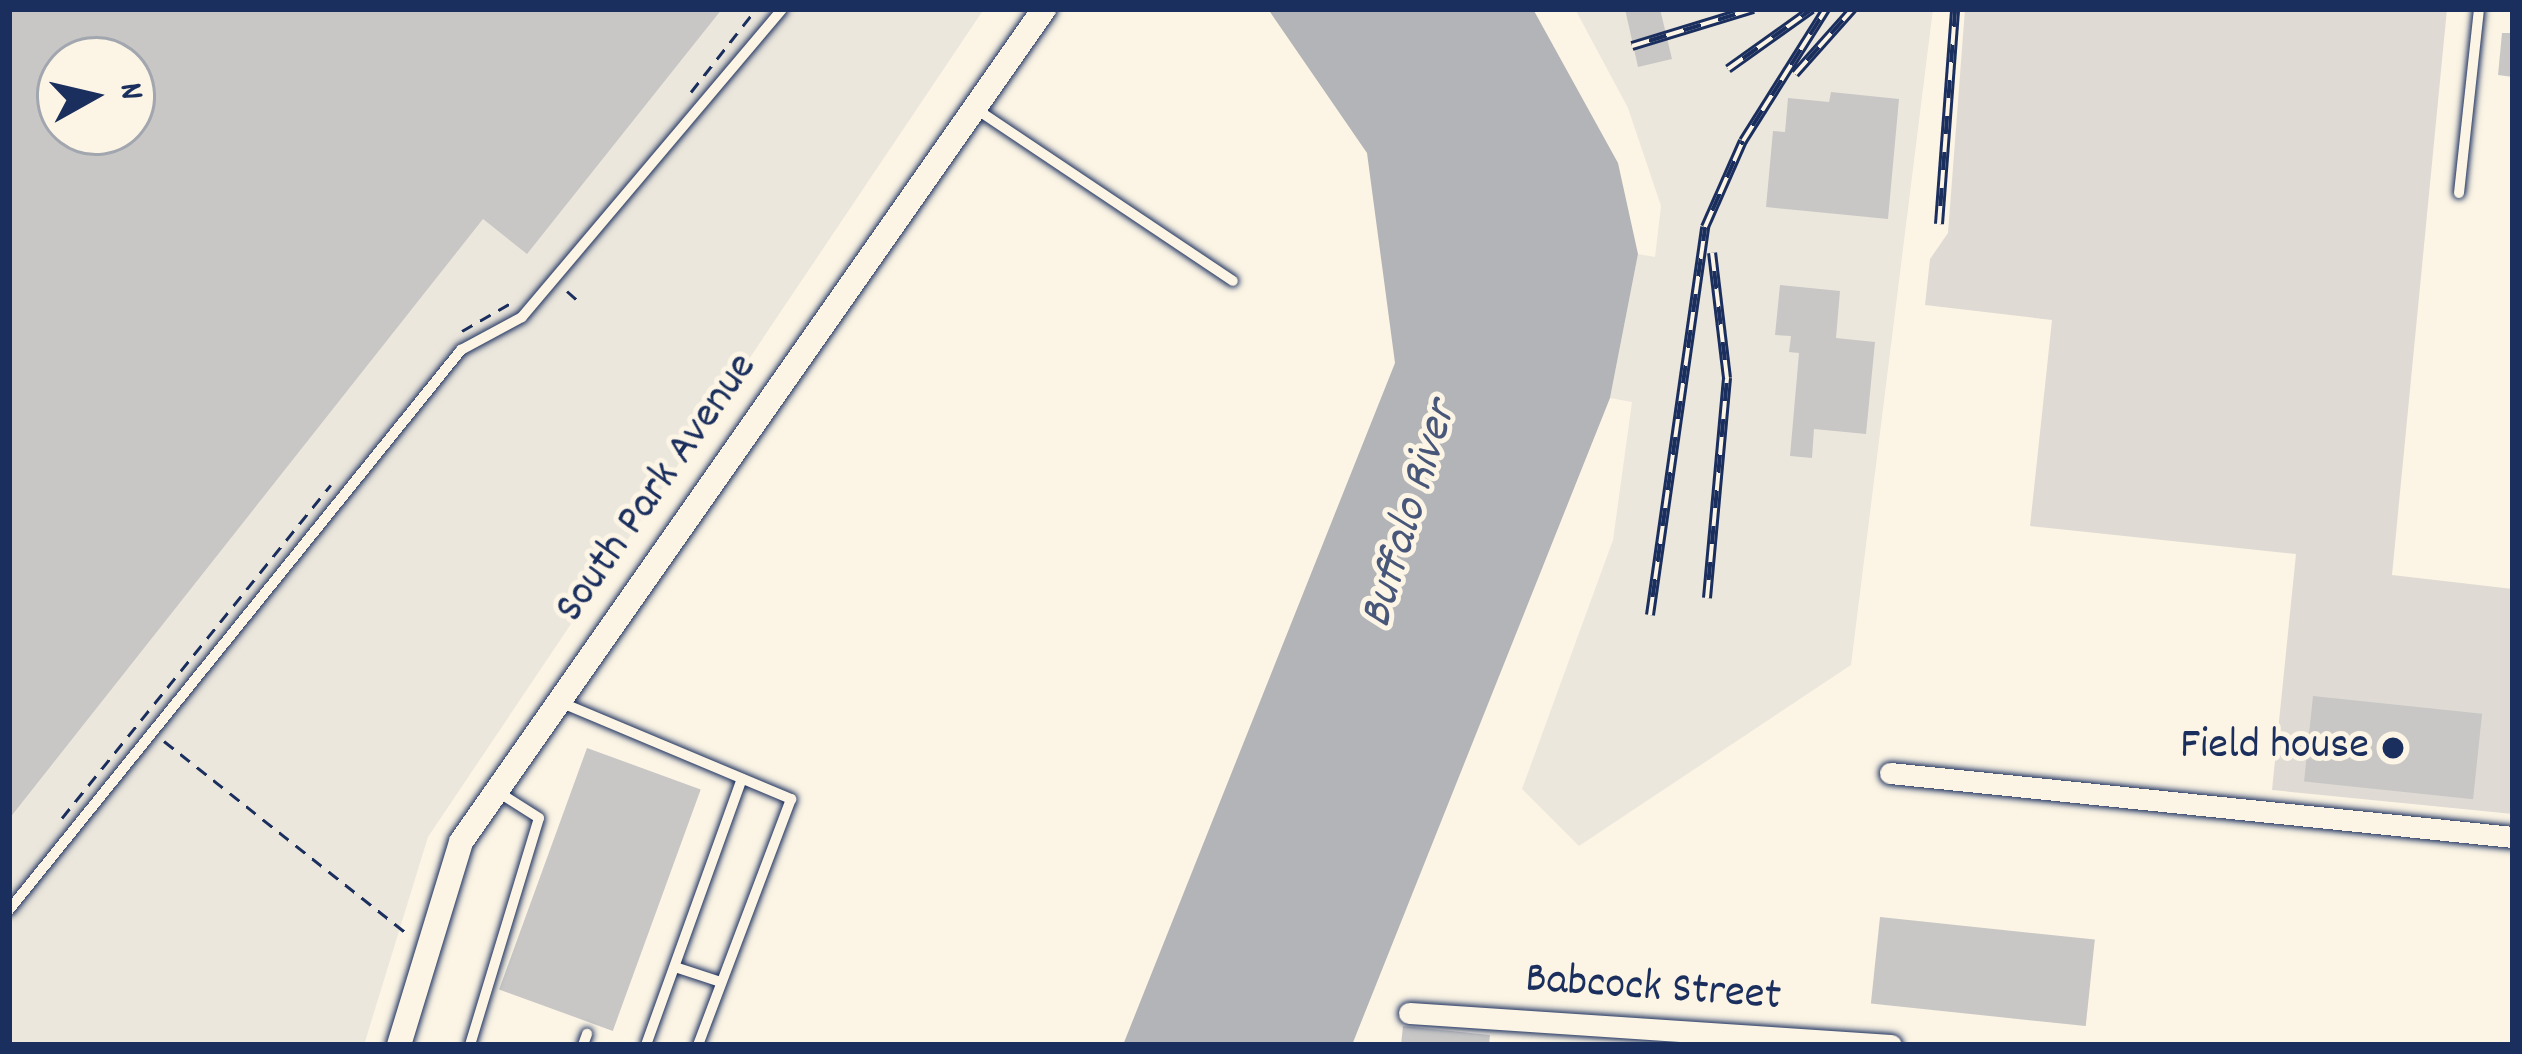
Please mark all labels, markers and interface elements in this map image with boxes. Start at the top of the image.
north arrow [36,36,156,156]
text: N [105,80,154,103]
street label: South Park Avenue [545,344,771,634]
water label: Buffalo River [1349,395,1473,635]
place label: Field house [2180,721,2369,775]
marker: Field house [2380,735,2406,761]
street label: Babcock Street [1523,954,1783,1026]

